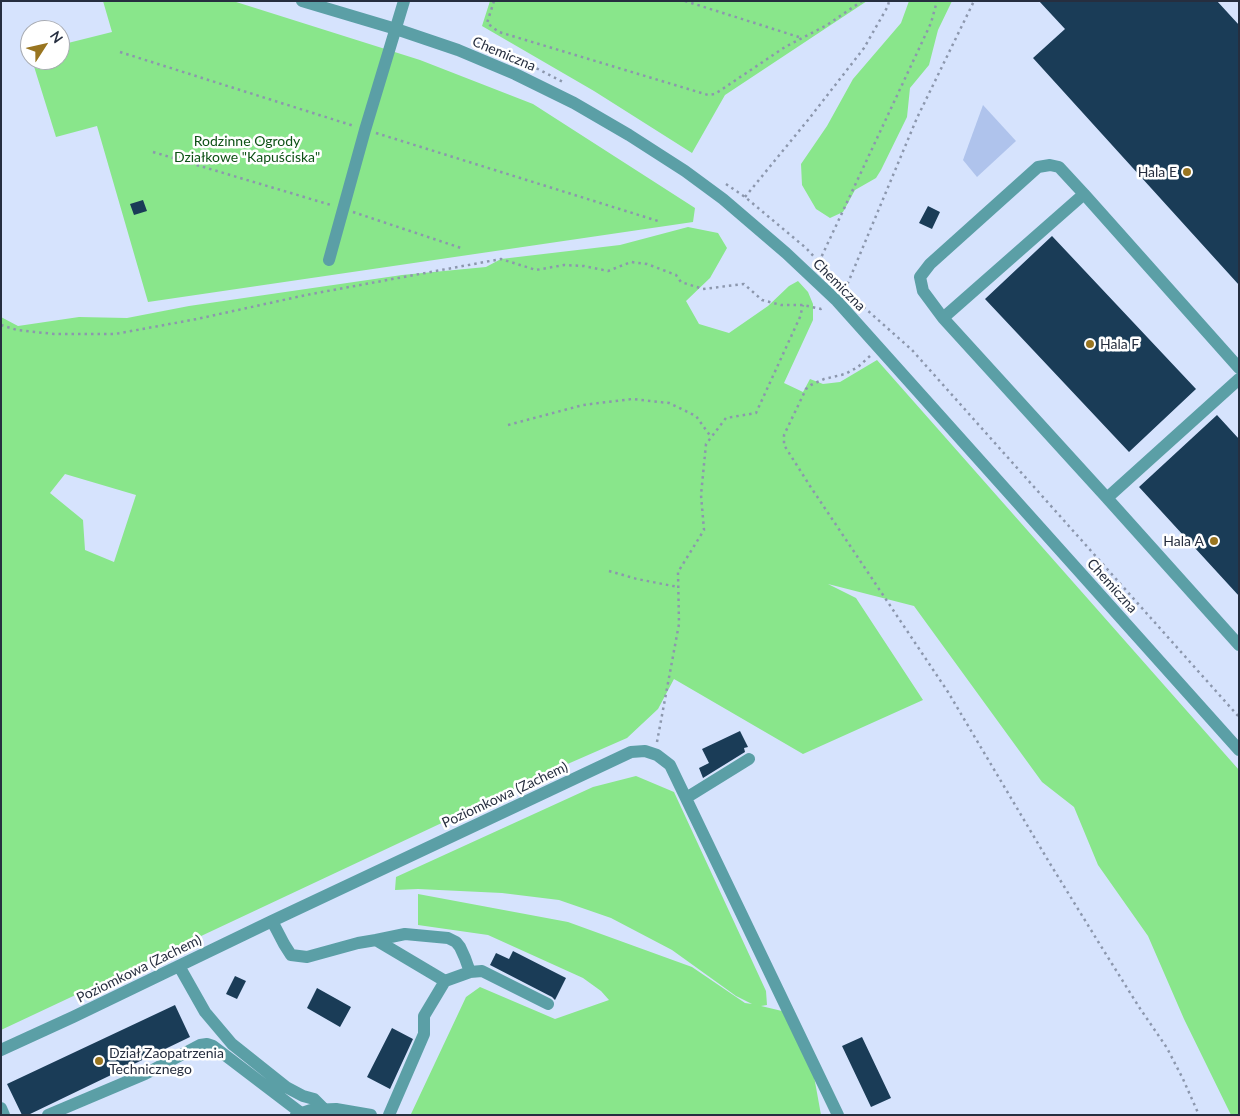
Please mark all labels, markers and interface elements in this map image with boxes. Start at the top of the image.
north arrow [20,20,70,70]
text: N [47,27,67,46]
street label: Chemiczna [470,33,538,75]
park label: Rodzinne Ogrody Działkowe "Kapuściska" [174,133,320,166]
place label: Hala E [1138,164,1177,180]
marker: Hala E [1181,166,1193,178]
street label: Chemiczna [809,255,869,315]
place label: Hala F [1100,336,1139,352]
marker: Hala F [1084,338,1096,350]
place label: Hala A [1163,533,1204,549]
marker: Hala A [1208,535,1220,547]
street label: Chemiczna [1083,555,1141,617]
street label: Poziomkowa (Zachem) [439,758,571,832]
street label: Poziomkowa (Zachem) [74,931,204,1007]
place label: Dział Zaopatrzenia Technicznego [109,1045,224,1078]
marker: Dział Zaopatrzenia Technicznego [93,1055,105,1067]

